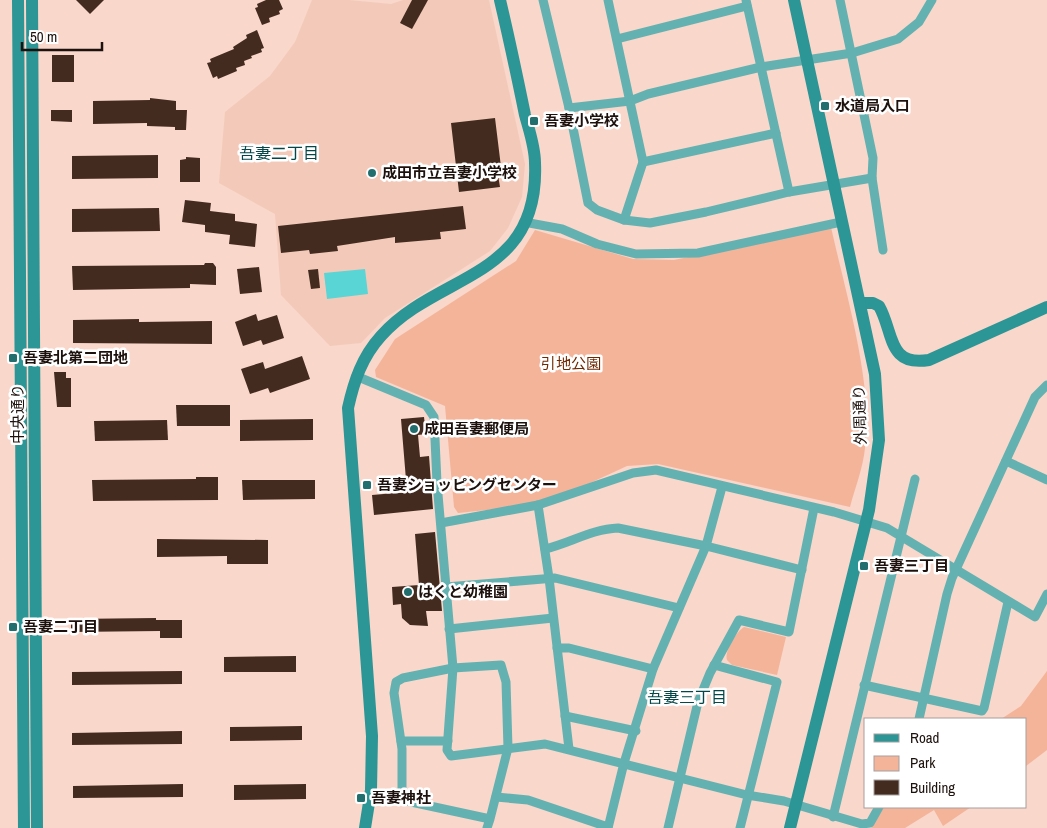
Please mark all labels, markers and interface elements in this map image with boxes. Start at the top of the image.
scale bar [22,20,102,52]
text: 50 m [30,26,57,47]
place label: 水道局入口 [835,95,910,116]
marker: 水道局入口 [819,100,831,112]
place label: 吾妻小学校 [544,110,619,131]
marker: 吾妻小学校 [528,115,540,127]
district label: 吾妻二丁目 [239,142,319,164]
place label: 成田市立吾妻小学校 [382,162,517,183]
marker: 成田市立吾妻小学校 [366,167,378,179]
place label: 吾妻北第二団地 [23,347,128,368]
marker: 吾妻北第二団地 [7,352,19,364]
park label: 引地公園 [541,353,601,374]
street label: 中央通り [7,384,28,444]
street label: 外周通り [848,385,871,445]
place label: 成田吾妻郵便局 [424,418,529,439]
marker: 成田吾妻郵便局 [408,423,420,435]
place label: 吾妻ショッピングセンター [377,474,557,495]
marker: 吾妻ショッピングセンター [361,479,373,491]
place label: 吾妻三丁目 [874,555,949,576]
marker: 吾妻三丁目 [858,560,870,572]
place label: はくと幼稚園 [418,581,508,602]
marker: はくと幼稚園 [402,586,414,598]
place label: 吾妻二丁目 [23,616,98,637]
marker: 吾妻二丁目 [7,621,19,633]
district label: 吾妻三丁目 [647,686,727,708]
legend [864,718,1027,808]
text: Road [910,727,939,748]
text: Park [910,752,936,773]
text: Building [910,777,955,798]
place label: 吾妻神社 [371,787,431,808]
marker: 吾妻神社 [355,792,367,804]

